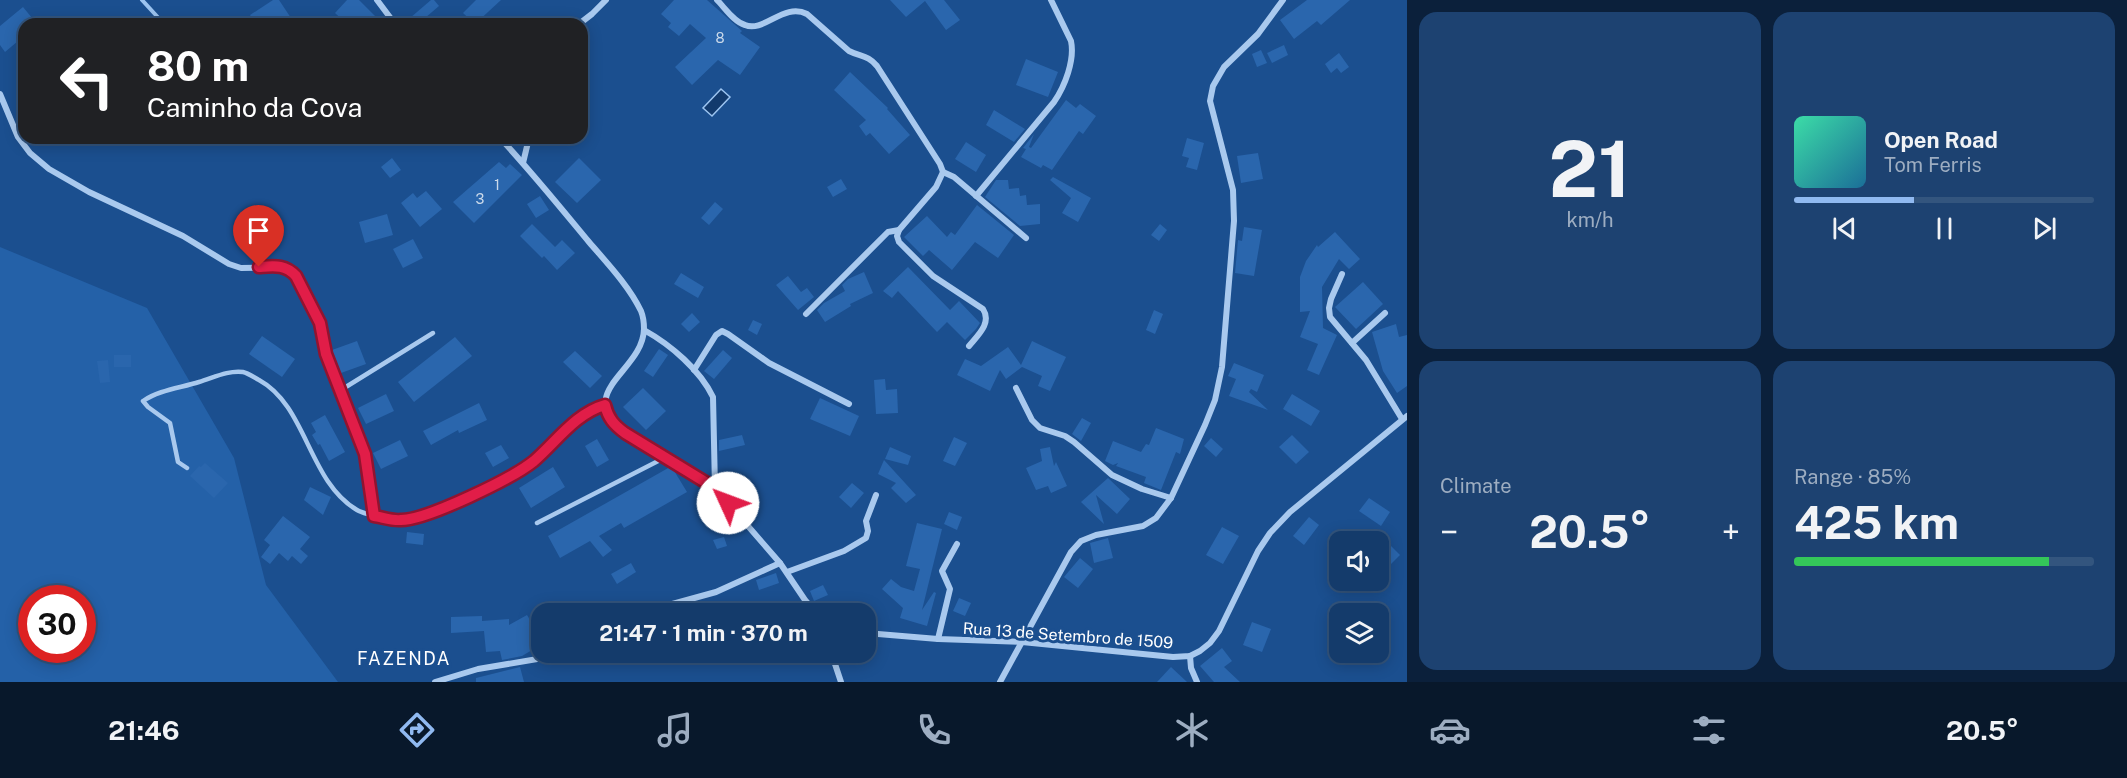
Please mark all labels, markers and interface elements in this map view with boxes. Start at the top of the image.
house number: 8 [715,30,725,46]
text: 80 m [147,41,249,90]
icon: left [48,42,126,120]
text: Caminho da Cova [147,91,362,123]
text: 21 [1549,123,1631,215]
text: Open Road [1884,127,1998,153]
text: Tom Ferris [1884,153,1982,177]
house number: 1 [494,177,500,193]
house number: 3 [476,191,485,207]
pin [233,205,284,267]
text: km/h [1566,208,1614,232]
icon: previous [1828,212,1861,245]
icon: pause [1928,212,1961,245]
icon: next [2028,212,2061,245]
icon: arrive [242,214,275,247]
text: Range · 85% [1794,465,1911,489]
position arrow [696,471,760,535]
text: Climate [1440,474,1512,498]
text: 425 km [1794,496,1959,549]
text: 20.5° [1529,505,1651,558]
text: − [1440,513,1458,551]
text: + [1722,513,1740,551]
map controls [1329,531,1389,663]
button: sound [1329,531,1389,591]
speed limit sign: 30 [18,585,96,663]
button: layers [1329,603,1389,663]
street label: Rua 13 de Setembro de 1509 [962,619,1174,652]
text: 21:47 · 1 min · 370 m [599,620,808,646]
district label: FAZENDA [357,648,451,669]
icon: directions [396,709,438,751]
icon: music [654,709,696,751]
icon: phone [913,709,955,751]
icon: climate [1171,709,1213,751]
icon: car [1429,709,1471,751]
icon: filters [1688,709,1730,751]
text: 21:46 [108,714,180,746]
text: 20.5° [1946,714,2019,746]

